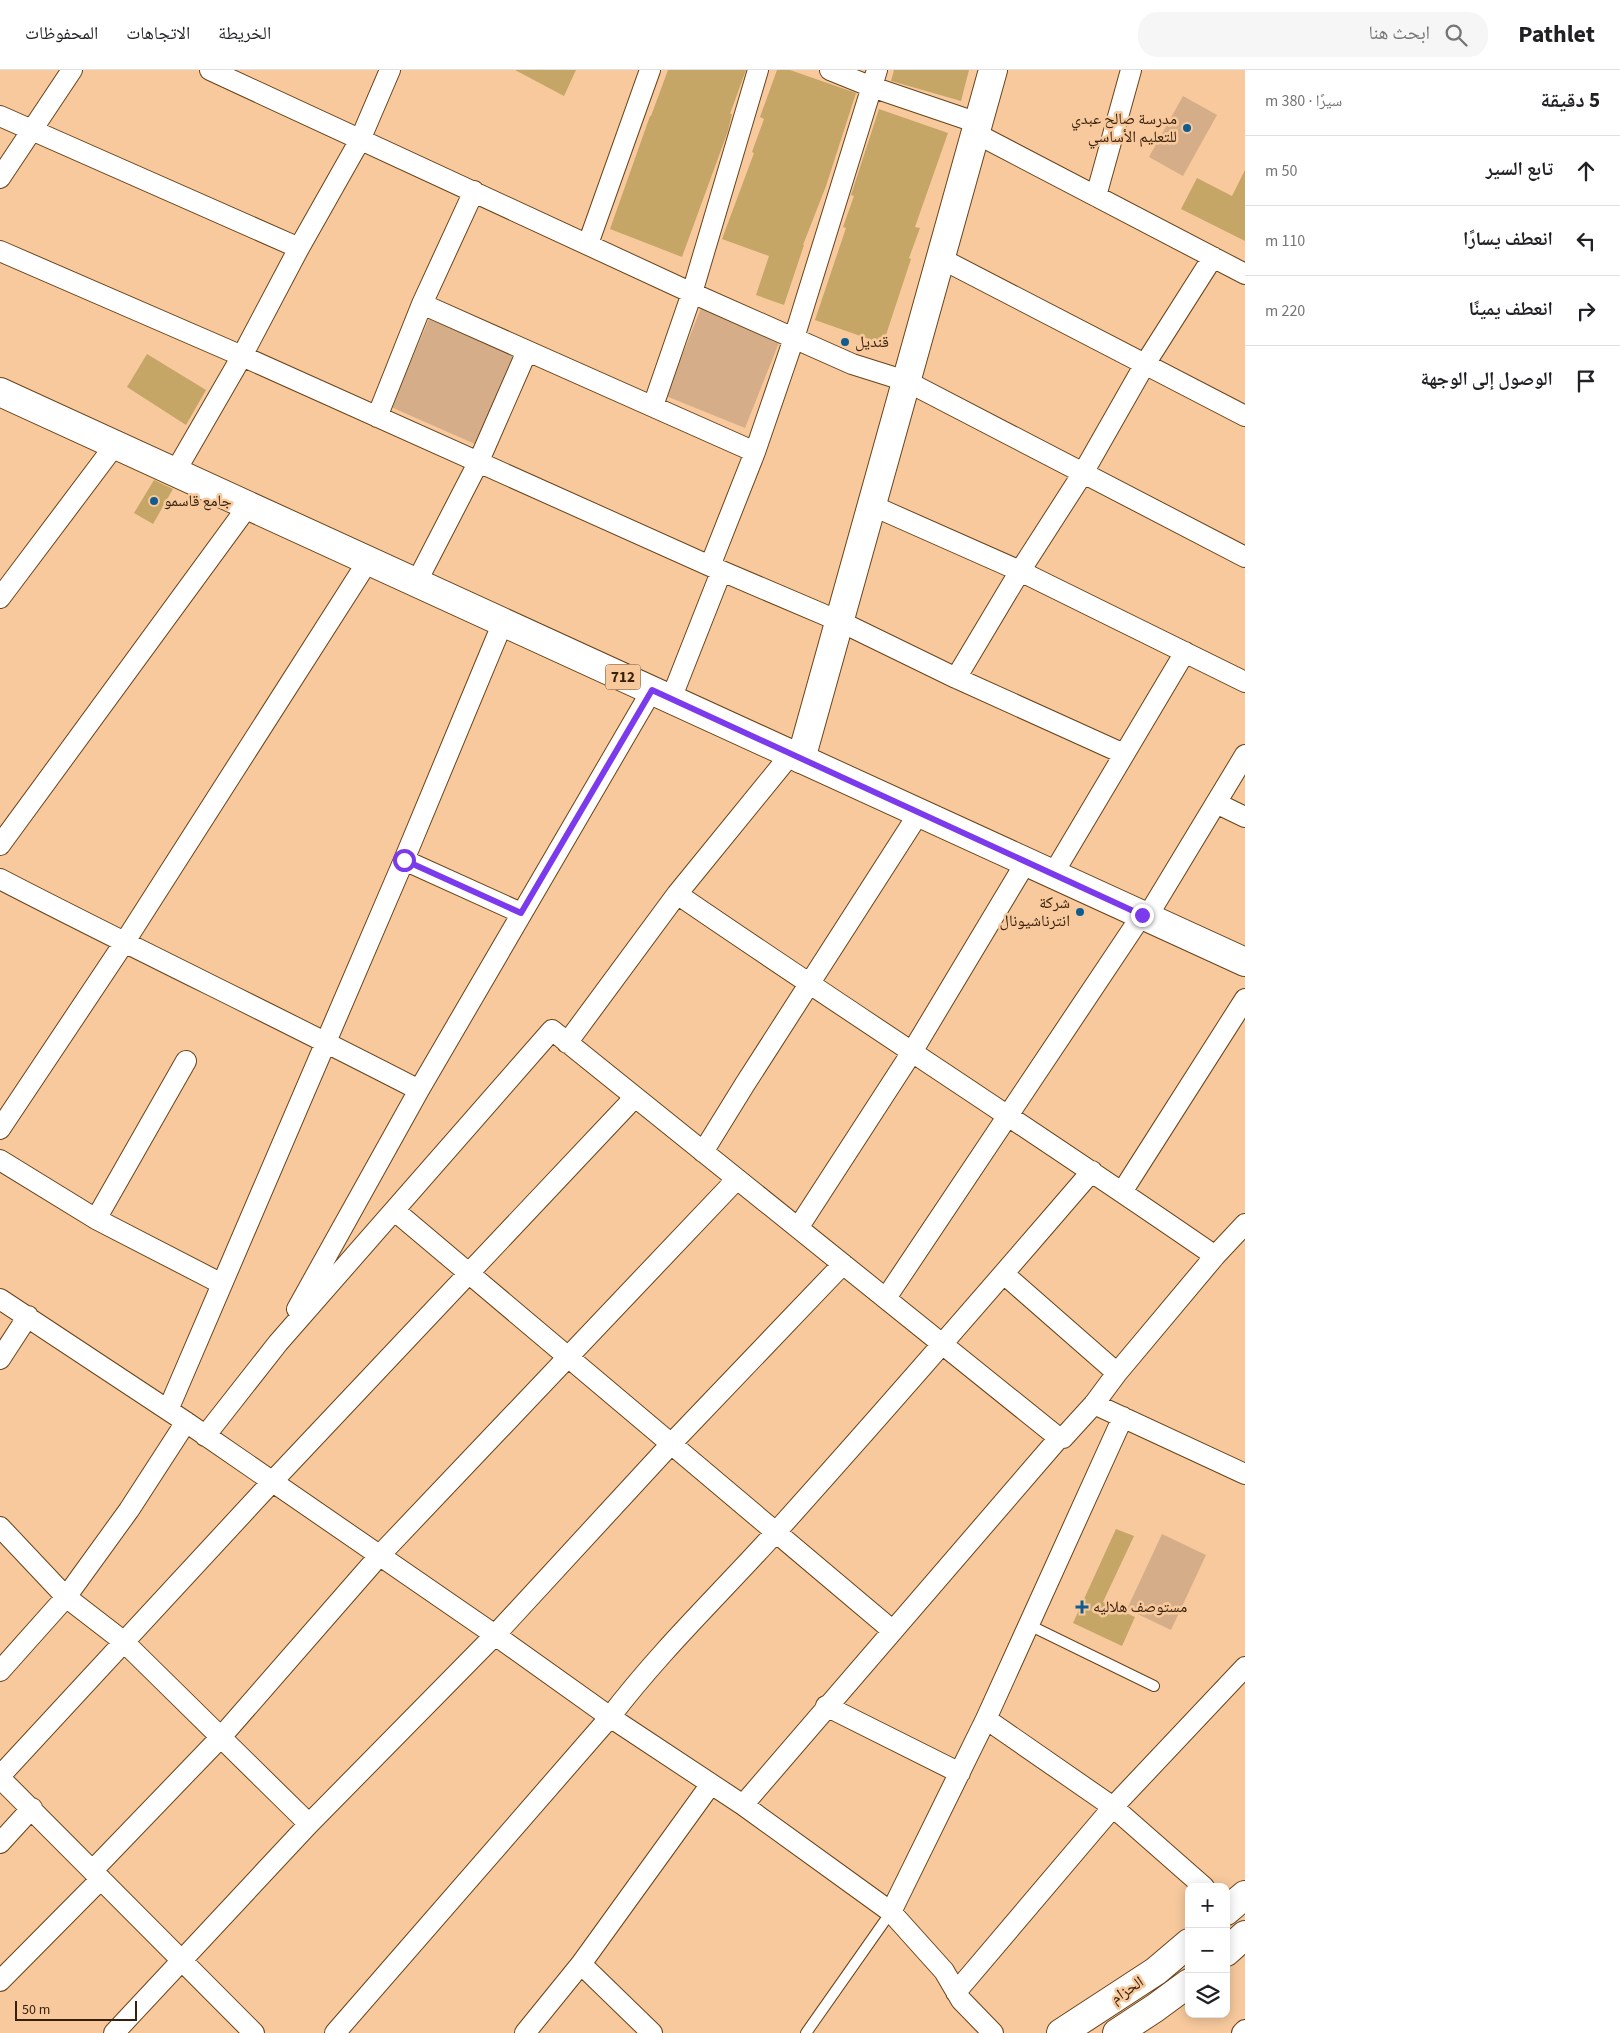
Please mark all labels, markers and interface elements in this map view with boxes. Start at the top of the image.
search box [1138,12,1488,57]
text: Pathlet [1518,17,1595,52]
text: ابحث هنا [1368,20,1430,47]
text: المحفوظات [25,21,98,46]
text: الاتجاهات [126,21,190,46]
text: الخريطة [218,21,271,46]
icon: search [1442,21,1470,49]
text: 5 دقيقة [1541,85,1600,115]
text: سيرًا · 380 m [1265,90,1342,112]
place label: مدرسة صالح عبدي للتعليم الأساسي [1071,108,1177,149]
marker: مدرسة صالح عبدي للتعليم الأساسي [1181,122,1193,134]
text: تابع السير [1486,156,1553,183]
icon: ahead [1572,157,1600,185]
text: 50 m [1265,160,1297,182]
text: انعطف يسارًا [1463,226,1553,253]
icon: left [1572,227,1600,255]
text: 110 m [1265,230,1305,252]
text: انعطف يمينًا [1469,296,1553,323]
icon: right [1572,297,1600,325]
text: 220 m [1265,300,1305,322]
place label: قنديل [855,331,889,353]
marker: قنديل [839,336,851,348]
text: الوصول إلى الوجهة [1420,366,1553,393]
icon: arrive [1572,367,1600,395]
place label: جامع قاسمو [164,490,232,512]
marker: جامع قاسمو [148,495,160,507]
road number: 712 [606,664,640,690]
route start [393,849,416,872]
place label: شركة انترناشيونال [999,892,1070,932]
route end [1131,904,1154,927]
marker: شركة انترناشيونال [1074,906,1086,918]
place label: مستوصف هلاليه [1093,1596,1187,1618]
marker: مستوصف هلاليه [1075,1600,1089,1614]
map controls [1185,1883,1230,2018]
button: + [1185,1883,1230,1928]
button: − [1185,1928,1230,1973]
street label: الحزام [1106,1971,1148,2009]
button: layers [1185,1973,1230,2018]
scale bar [15,1998,138,2021]
text: 50 m [22,2000,50,2020]

